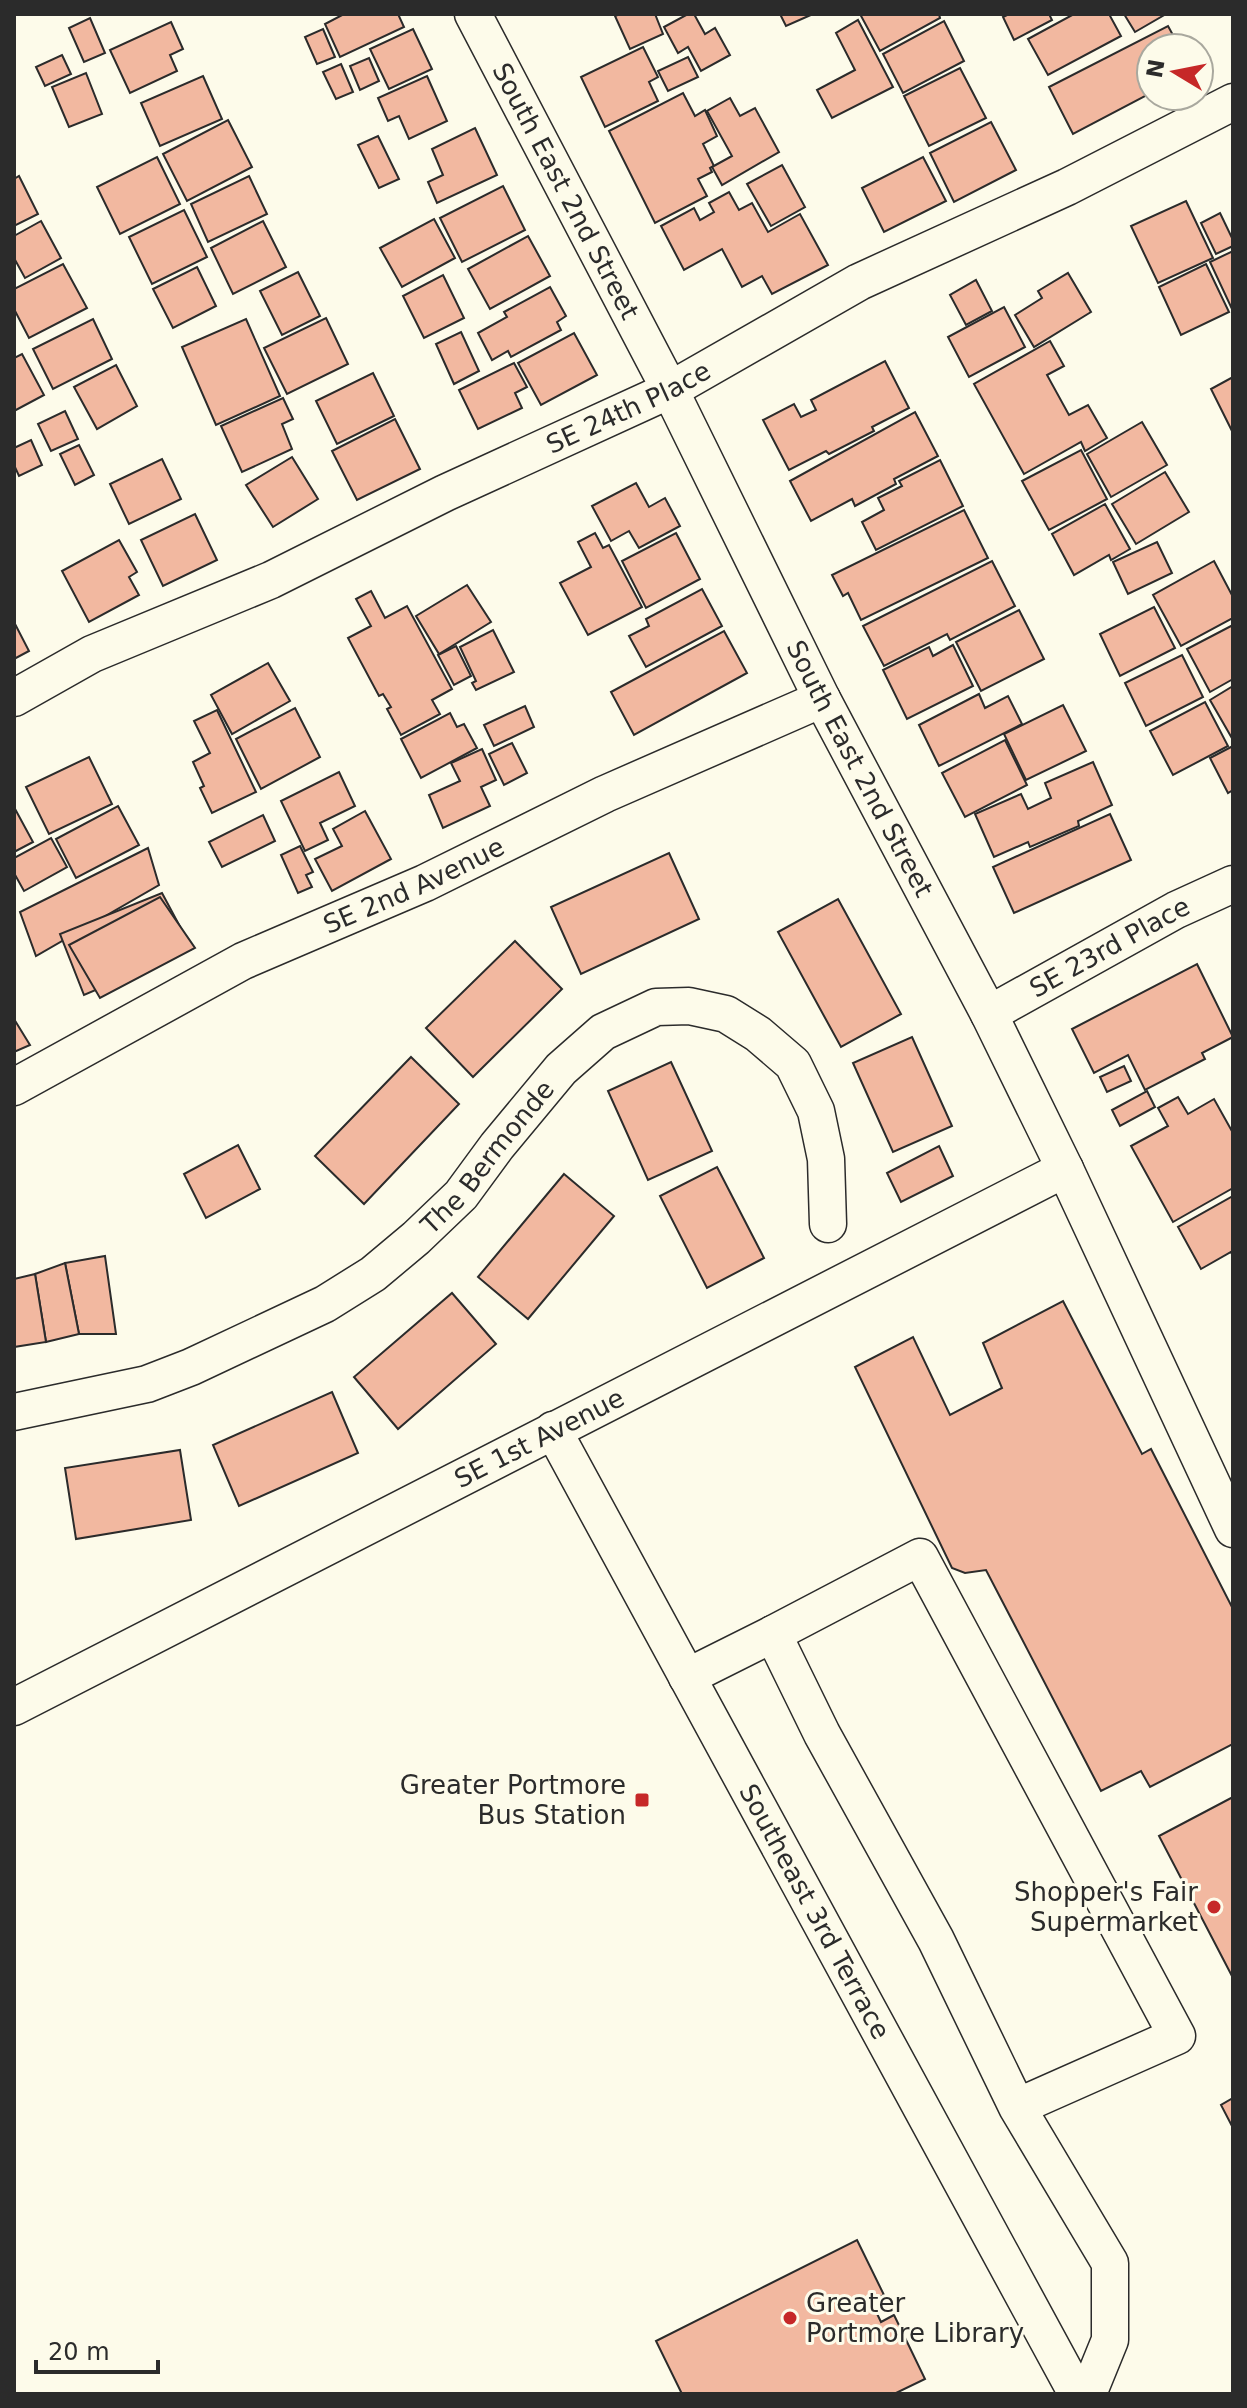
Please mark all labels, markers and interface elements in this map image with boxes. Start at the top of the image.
north arrow [1135,32,1215,112]
text: N [1142,57,1170,80]
street label: South East 2nd Street [486,58,645,324]
street label: SE 24th Place [542,355,716,460]
street label: South East 2nd Street [781,635,939,902]
street label: SE 2nd Avenue [319,831,509,940]
street label: SE 23rd Place [1024,891,1194,1003]
street label: The Bermonde [414,1074,560,1241]
street label: SE 1st Avenue [449,1382,629,1494]
place label: Greater Portmore Bus Station [400,1770,626,1830]
street label: Southeast 3rd Terrace [733,1779,896,2044]
marker: Greater Portmore Bus Station [633,1791,651,1809]
place label: Shopper's Fair Supermarket [1014,1877,1198,1937]
marker: Shopper's Fair Supermarket [1205,1898,1223,1916]
place label: Greater Portmore Library [806,2288,1024,2348]
marker: Greater Portmore Library [781,2309,799,2327]
scale bar [36,2324,158,2374]
text: 20 m [48,2338,110,2366]

